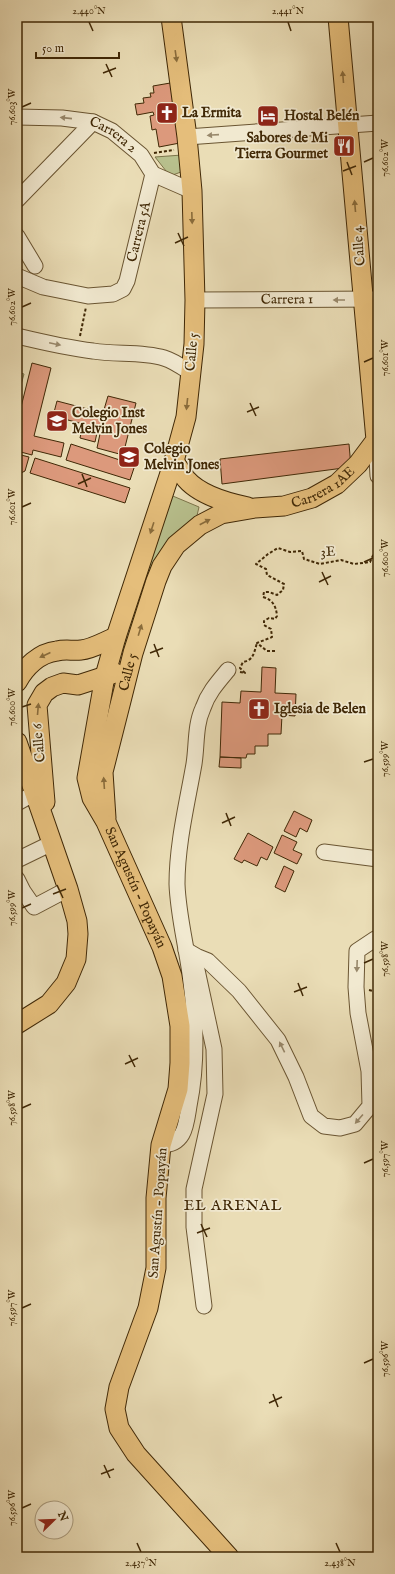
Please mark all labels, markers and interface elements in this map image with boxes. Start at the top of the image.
text: 2.440°N [72,5,106,18]
text: 2.441°N [272,5,304,18]
scale bar [36,34,119,60]
text: 50 m [42,41,64,56]
one-way arrow [173,50,179,62]
one-way arrow [340,71,347,83]
text: 76.603°W [6,88,19,125]
church icon: La Ermita [154,100,180,126]
hotel icon: Hostal Belén [255,103,281,129]
place label: La Ermita [182,104,242,122]
place label: Hostal Belén [284,107,360,125]
street label: Carrera 2 [86,113,141,157]
one-way arrow [60,115,72,122]
place label: Sabores de Mi Tierra Gourmet [234,129,328,163]
one-way arrow [207,132,219,139]
restaurant icon: Sabores de Mi Tierra Gourmet [331,133,357,159]
text: 76.602°W [379,139,392,177]
street label: Carrera 5A [123,199,155,264]
one-way arrow [352,200,359,212]
one-way arrow [189,212,196,224]
street label: Calle 4 [348,225,370,267]
text: 76.602°W [6,288,19,326]
street label: Carrera 1 [261,290,313,309]
one-way arrow [332,297,345,303]
street label: Calle 5 [181,332,203,372]
text: 76.601°W [379,339,392,376]
one-way arrow [49,342,61,348]
one-way arrow [184,398,190,410]
place label: Colegio Inst Melvin Jones [72,404,147,438]
school or university icon: Colegio Inst Melvin Jones [44,408,70,434]
place label: Colegio Melvin Jones [144,440,219,474]
school or university icon: Colegio Melvin Jones [116,444,142,470]
street label: Carrera 1AE [289,462,359,512]
text: 76.601°W [6,488,19,525]
one-way arrow [199,519,211,526]
one-way arrow [149,523,155,535]
text: 76.600°W [379,539,392,577]
street label: 3E [320,543,336,561]
one-way arrow [137,624,143,636]
street label: Calle 5 [115,651,142,693]
one-way arrow [39,652,51,658]
text: 76.600°W [6,688,19,726]
church icon: Iglesia de Belen [246,696,272,722]
place label: Iglesia de Belen [274,700,366,718]
one-way arrow [34,703,41,715]
street label: Calle 6 [28,722,50,763]
text: 76.599°W [379,740,392,777]
one-way arrow [100,777,107,789]
street label: San Agustín - Popayán [100,824,171,951]
text: 76.599°W [6,889,19,926]
text: 76.598°W [379,941,392,977]
one-way arrow [354,960,360,973]
one-way arrow [279,1041,285,1053]
text: 76.598°W [6,1090,19,1126]
one-way arrow [355,1113,364,1124]
text: 76.597°W [379,1140,392,1177]
street label: San Agustín - Popayán [144,1147,172,1279]
district label: EL ARENAL [184,1196,282,1215]
text: 76.597°W [6,1289,19,1326]
text: 76.596°W [379,1341,392,1377]
text: 76.596°W [6,1490,19,1526]
north arrow [34,1500,74,1540]
text: N [54,1508,71,1524]
text: 2.437°N [125,1557,157,1570]
text: 2.438°N [324,1557,356,1570]

